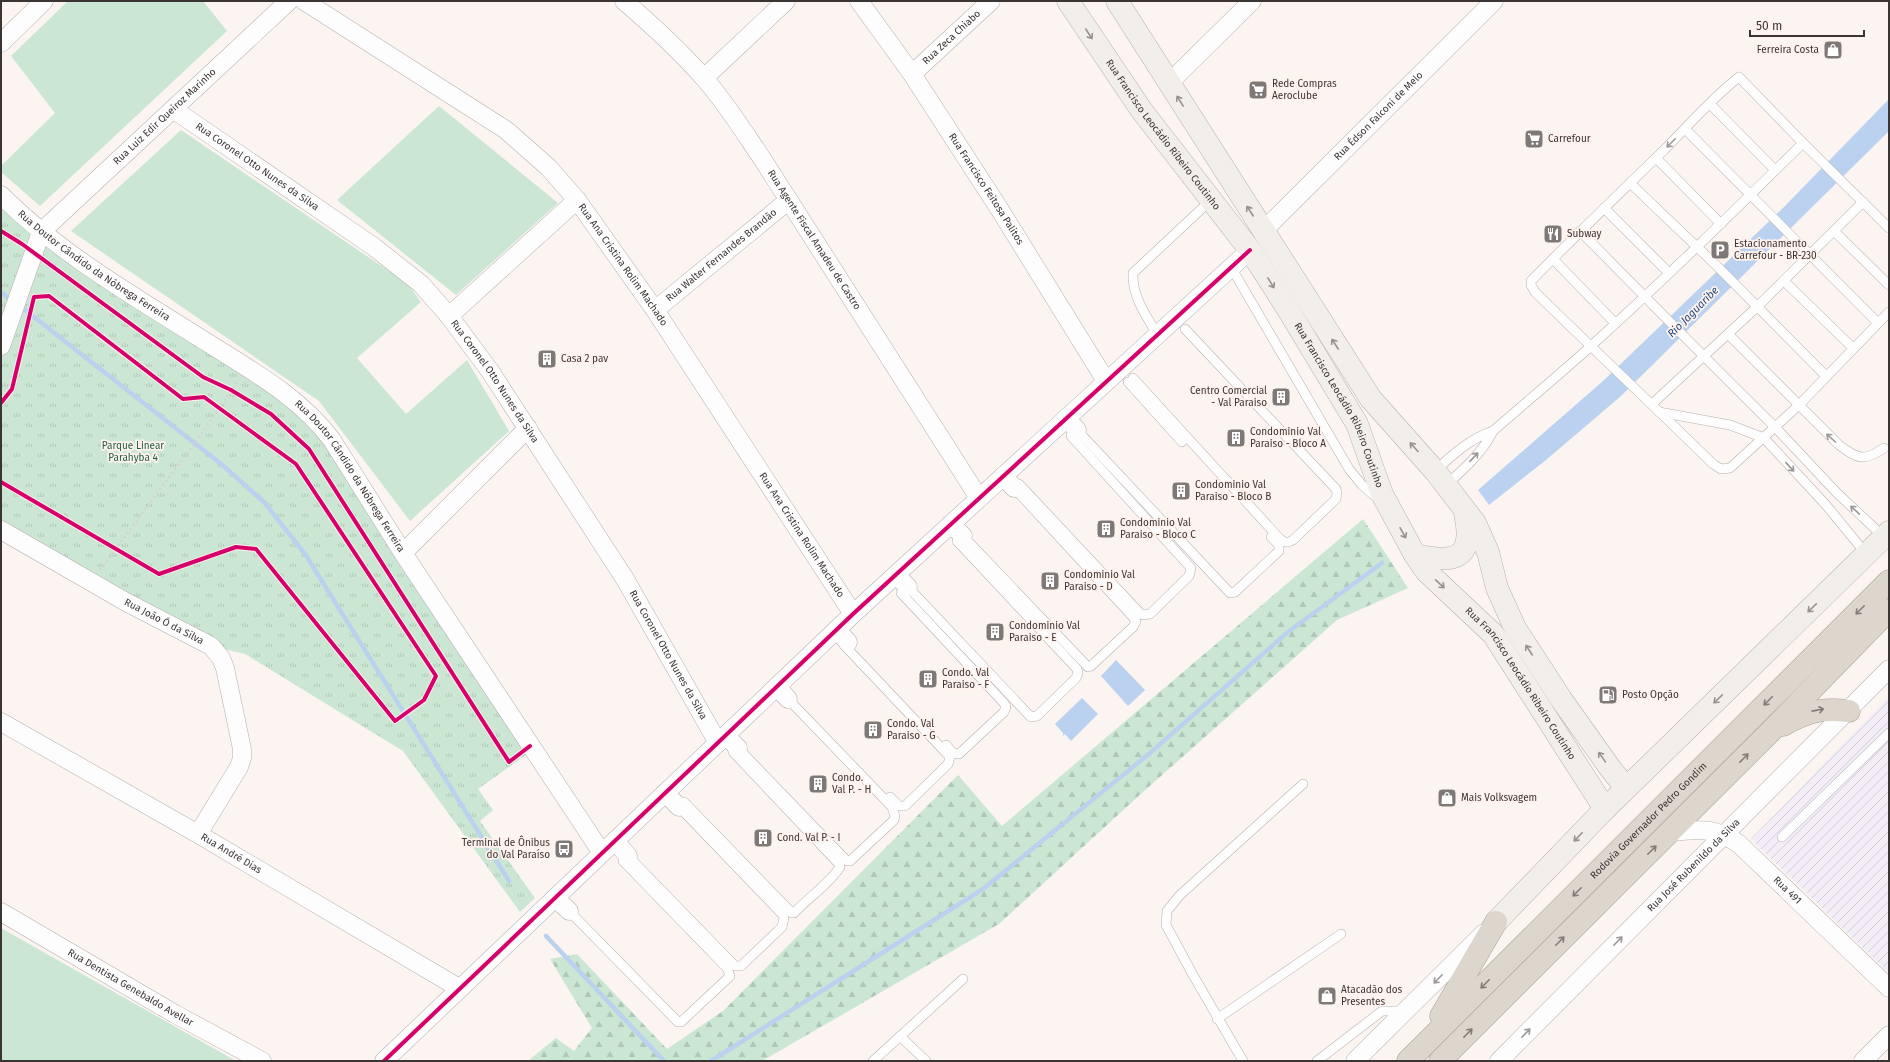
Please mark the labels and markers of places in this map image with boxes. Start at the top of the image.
shop icon: Ferreira Costa [1822,39,1844,61]
place label: Ferreira Costa [1757,44,1819,56]
place label: Rede Compras Aeroclube [1272,78,1337,102]
supermarket icon: Rede Compras Aeroclube [1247,79,1269,101]
supermarket icon: Carrefour [1523,128,1545,150]
place label: Carrefour [1548,133,1591,145]
restaurant icon: Subway [1542,223,1564,245]
place label: Subway [1567,228,1602,240]
place label: Estacionamento Carrefour - BR-230 [1734,238,1817,262]
parking icon: Estacionamento Carrefour - BR-230 [1709,239,1731,261]
building icon: Casa 2 pav [536,348,558,370]
place label: Casa 2 pav [561,353,608,365]
place label: Centro Comercial - Val Paraiso [1190,385,1267,409]
building icon: Centro Comercial - Val Paraiso [1270,386,1292,408]
place label: Condominio Val Paraiso - Bloco A [1250,426,1326,450]
building icon: Condominio Val Paraiso - Bloco A [1225,427,1247,449]
place label: Condominio Val Paraiso - Bloco B [1195,479,1271,503]
building icon: Condominio Val Paraiso - Bloco B [1170,480,1192,502]
place label: Condominio Val Paraiso - Bloco C [1120,517,1196,541]
building icon: Condominio Val Paraiso - Bloco C [1095,518,1117,540]
place label: Condominio Val Paraiso - D [1064,569,1135,593]
building icon: Condominio Val Paraiso - D [1039,570,1061,592]
place label: Condominio Val Paraiso - E [1009,620,1080,644]
building icon: Condominio Val Paraiso - E [984,621,1006,643]
place label: Condo. Val Paraiso - F [942,667,989,691]
building icon: Condo. Val Paraiso - F [917,668,939,690]
fuel station icon: Posto Opção [1597,684,1619,706]
place label: Posto Opção [1622,689,1679,701]
place label: Condo. Val Paraiso - G [887,718,936,742]
building icon: Condo. Val Paraiso - G [862,719,884,741]
place label: Condo. Val P. - H [832,772,871,796]
building icon: Condo. Val P. - H [807,773,829,795]
shop icon: Mais Volksvagem [1436,787,1458,809]
place label: Mais Volksvagem [1461,792,1537,804]
building icon: Cond. Val P. - I [752,827,774,849]
place label: Cond. Val P. - I [777,832,841,844]
place label: Terminal de Ônibus do Val Paraíso [462,835,550,861]
bus stop icon: Terminal de Ônibus do Val Paraíso [553,838,575,860]
place label: Atacadão dos Presentes [1341,984,1403,1008]
shop icon: Atacadão dos Presentes [1316,985,1338,1007]

